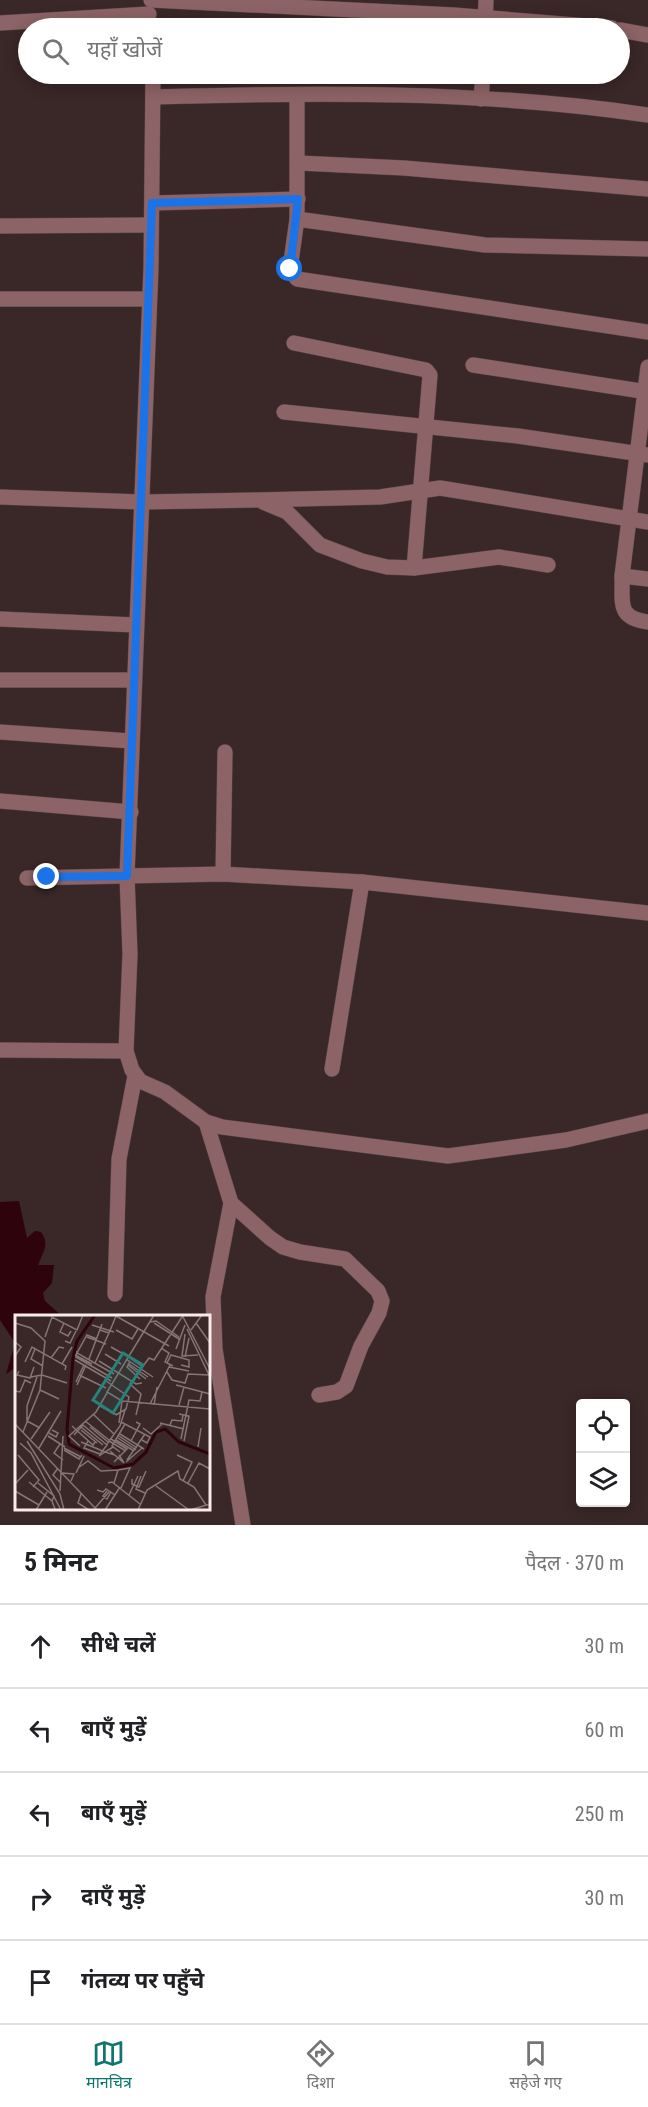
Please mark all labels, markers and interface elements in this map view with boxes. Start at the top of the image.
search box [18,18,630,84]
icon: search [39,35,72,68]
text: यहाँ खोजें [87,37,162,62]
route start [276,255,302,281]
route end [33,863,59,889]
inset map [15,1315,210,1510]
map controls [576,1399,630,1507]
button: locate [576,1399,630,1453]
button: layers [576,1453,630,1507]
text: 5 मिनट [24,1547,98,1577]
text: पैदल · 370 m [525,1551,624,1575]
icon: ahead [24,1630,57,1663]
text: सीधे चलें [81,1632,155,1657]
text: 30 m [585,1634,624,1658]
icon: left [24,1714,57,1747]
text: बाएँ मुड़ें [81,1716,146,1741]
text: 60 m [585,1718,624,1742]
icon: left [24,1798,57,1831]
text: बाएँ मुड़ें [81,1800,146,1825]
text: 250 m [575,1802,624,1826]
icon: right [24,1882,57,1915]
text: दाएँ मुड़ें [81,1884,145,1909]
text: 30 m [585,1886,624,1910]
icon: arrive [24,1966,57,1999]
text: गंतव्य पर पहुँचे [81,1968,204,1993]
tab: मानचित्र [86,2037,132,2095]
tab: दिशा [304,2037,337,2095]
tab: सहेजे गए [509,2037,562,2095]

